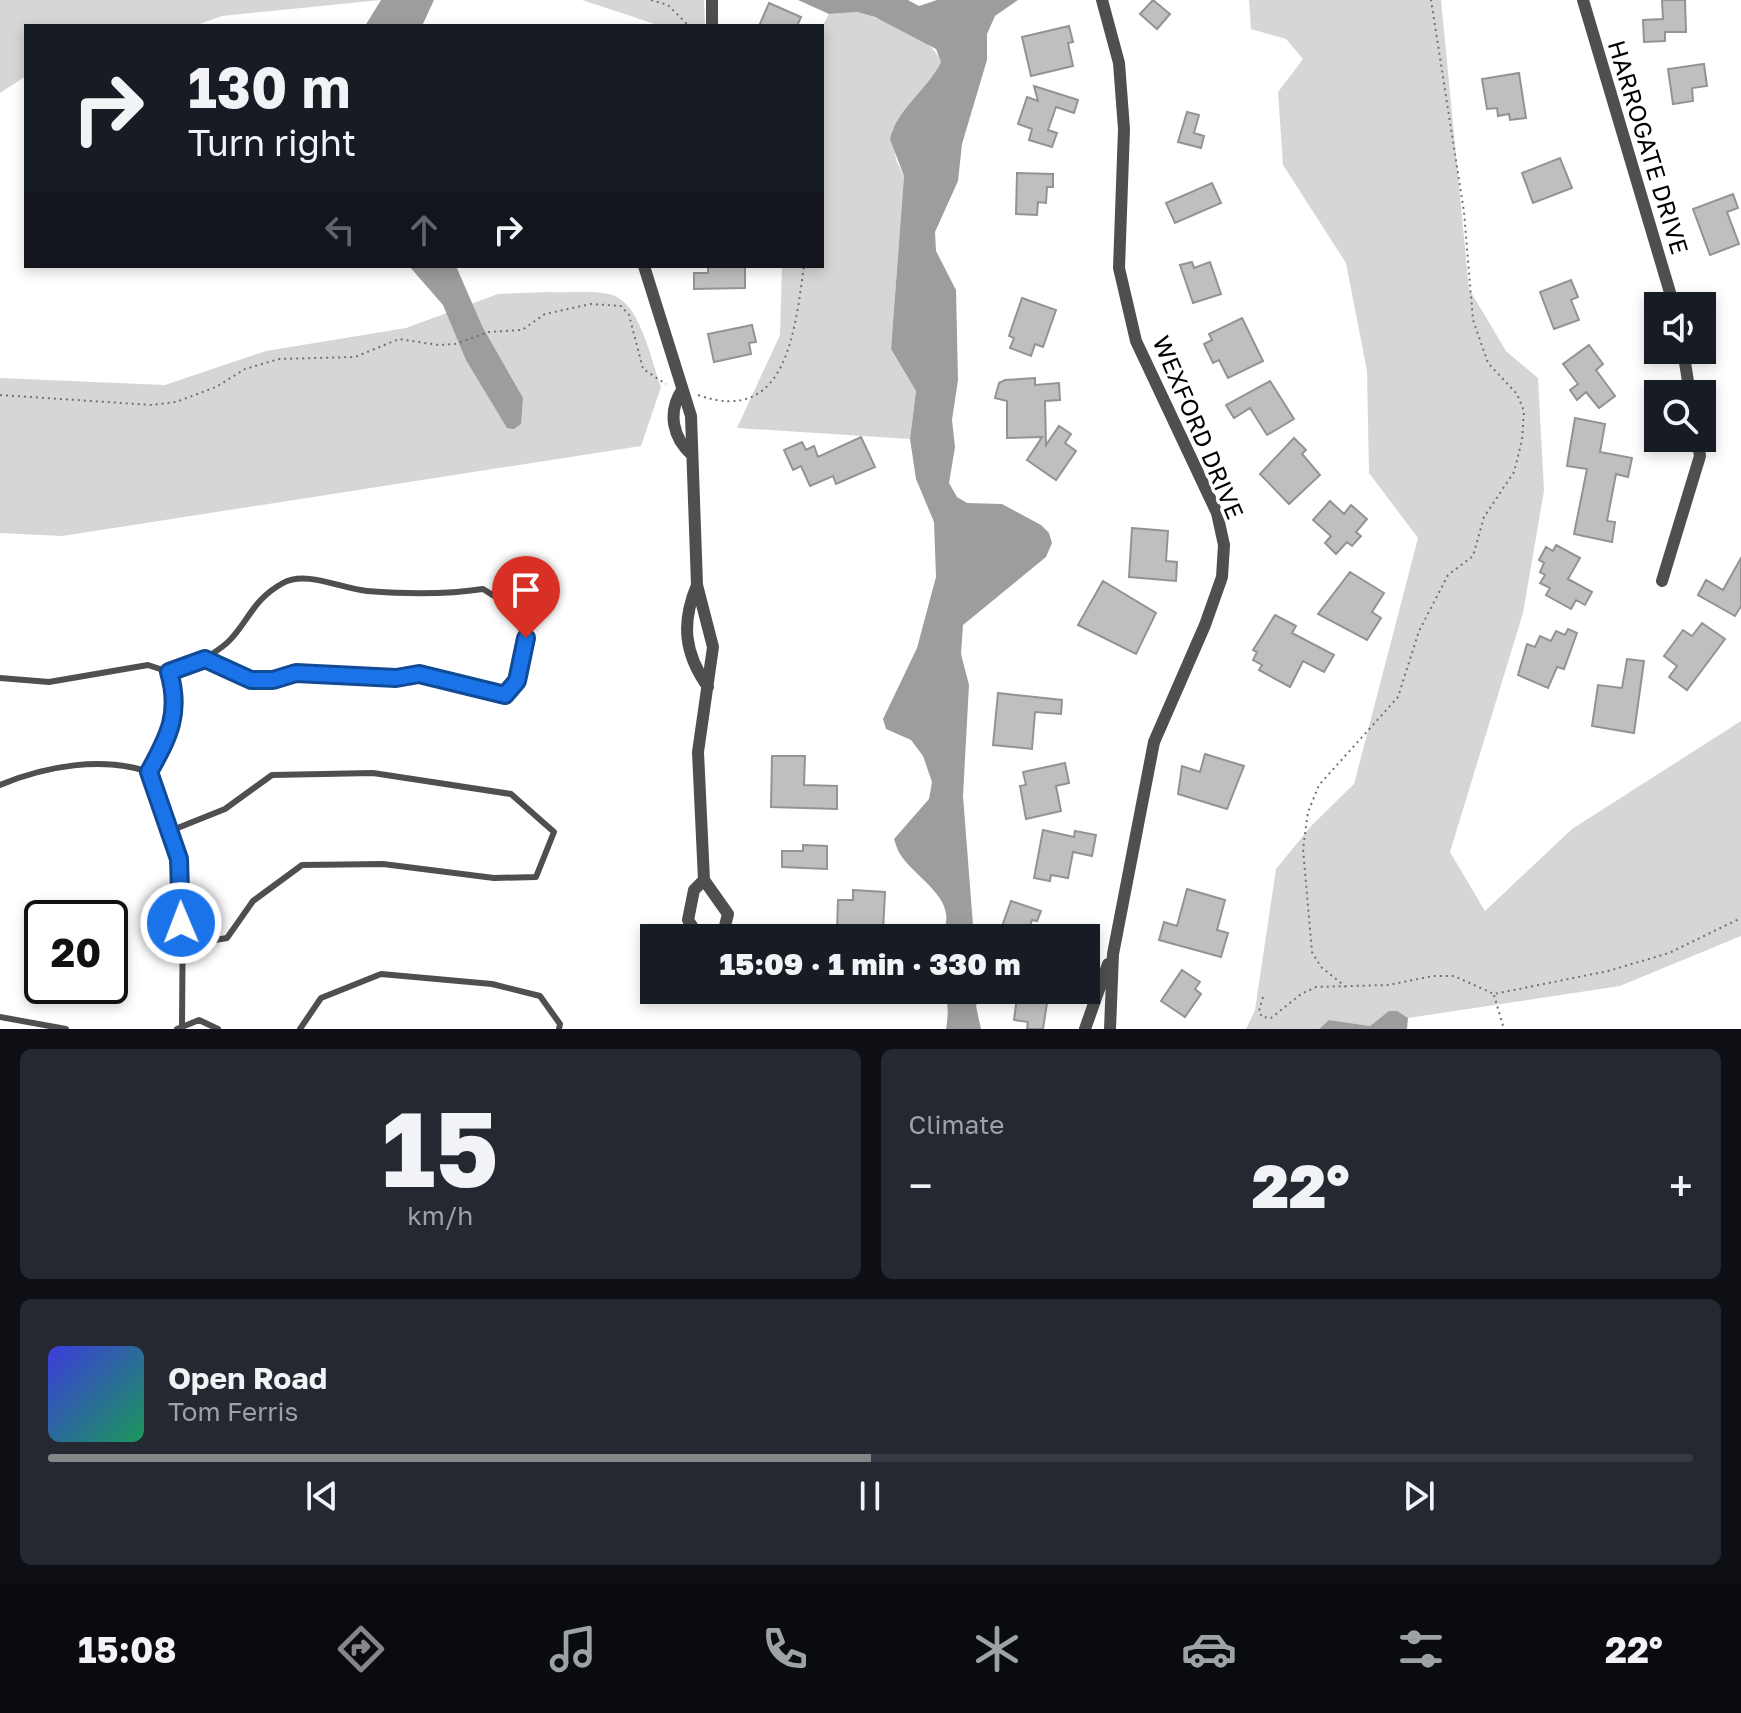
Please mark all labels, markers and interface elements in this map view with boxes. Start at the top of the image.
street label: HARROGATE DRIVE [1603,37,1695,257]
text: 130 m [188,53,350,120]
icon: right [56,56,160,160]
text: Turn right [188,121,356,164]
icon: left [318,208,362,252]
icon: ahead [402,208,446,252]
icon: right [486,208,530,252]
map controls [1644,292,1716,452]
button: sound [1644,292,1716,364]
street label: WEXFORD DRIVE [1147,331,1251,523]
button: search [1644,380,1716,452]
pin [492,556,560,638]
icon: arrive [504,568,548,612]
position arrow [139,881,223,965]
speed limit sign: 20 [24,900,128,1004]
text: 15:09 · 1 min · 330 m [719,946,1021,982]
text: 15 [382,1085,499,1210]
text: Climate [909,1109,1004,1140]
text: 22° [1252,1149,1350,1221]
text: − [909,1159,933,1212]
text: + [1669,1159,1693,1212]
text: km/h [407,1200,473,1231]
text: Open Road [168,1360,327,1396]
text: Tom Ferris [168,1396,298,1427]
icon: previous [300,1474,344,1518]
icon: pause [848,1474,892,1518]
icon: next [1397,1474,1441,1518]
icon: directions [333,1621,389,1677]
icon: music [545,1621,601,1677]
icon: phone [757,1621,813,1677]
icon: climate [969,1621,1025,1677]
icon: car [1181,1621,1237,1677]
icon: filters [1393,1621,1449,1677]
text: 15:08 [78,1628,177,1671]
text: 22° [1605,1628,1663,1671]

